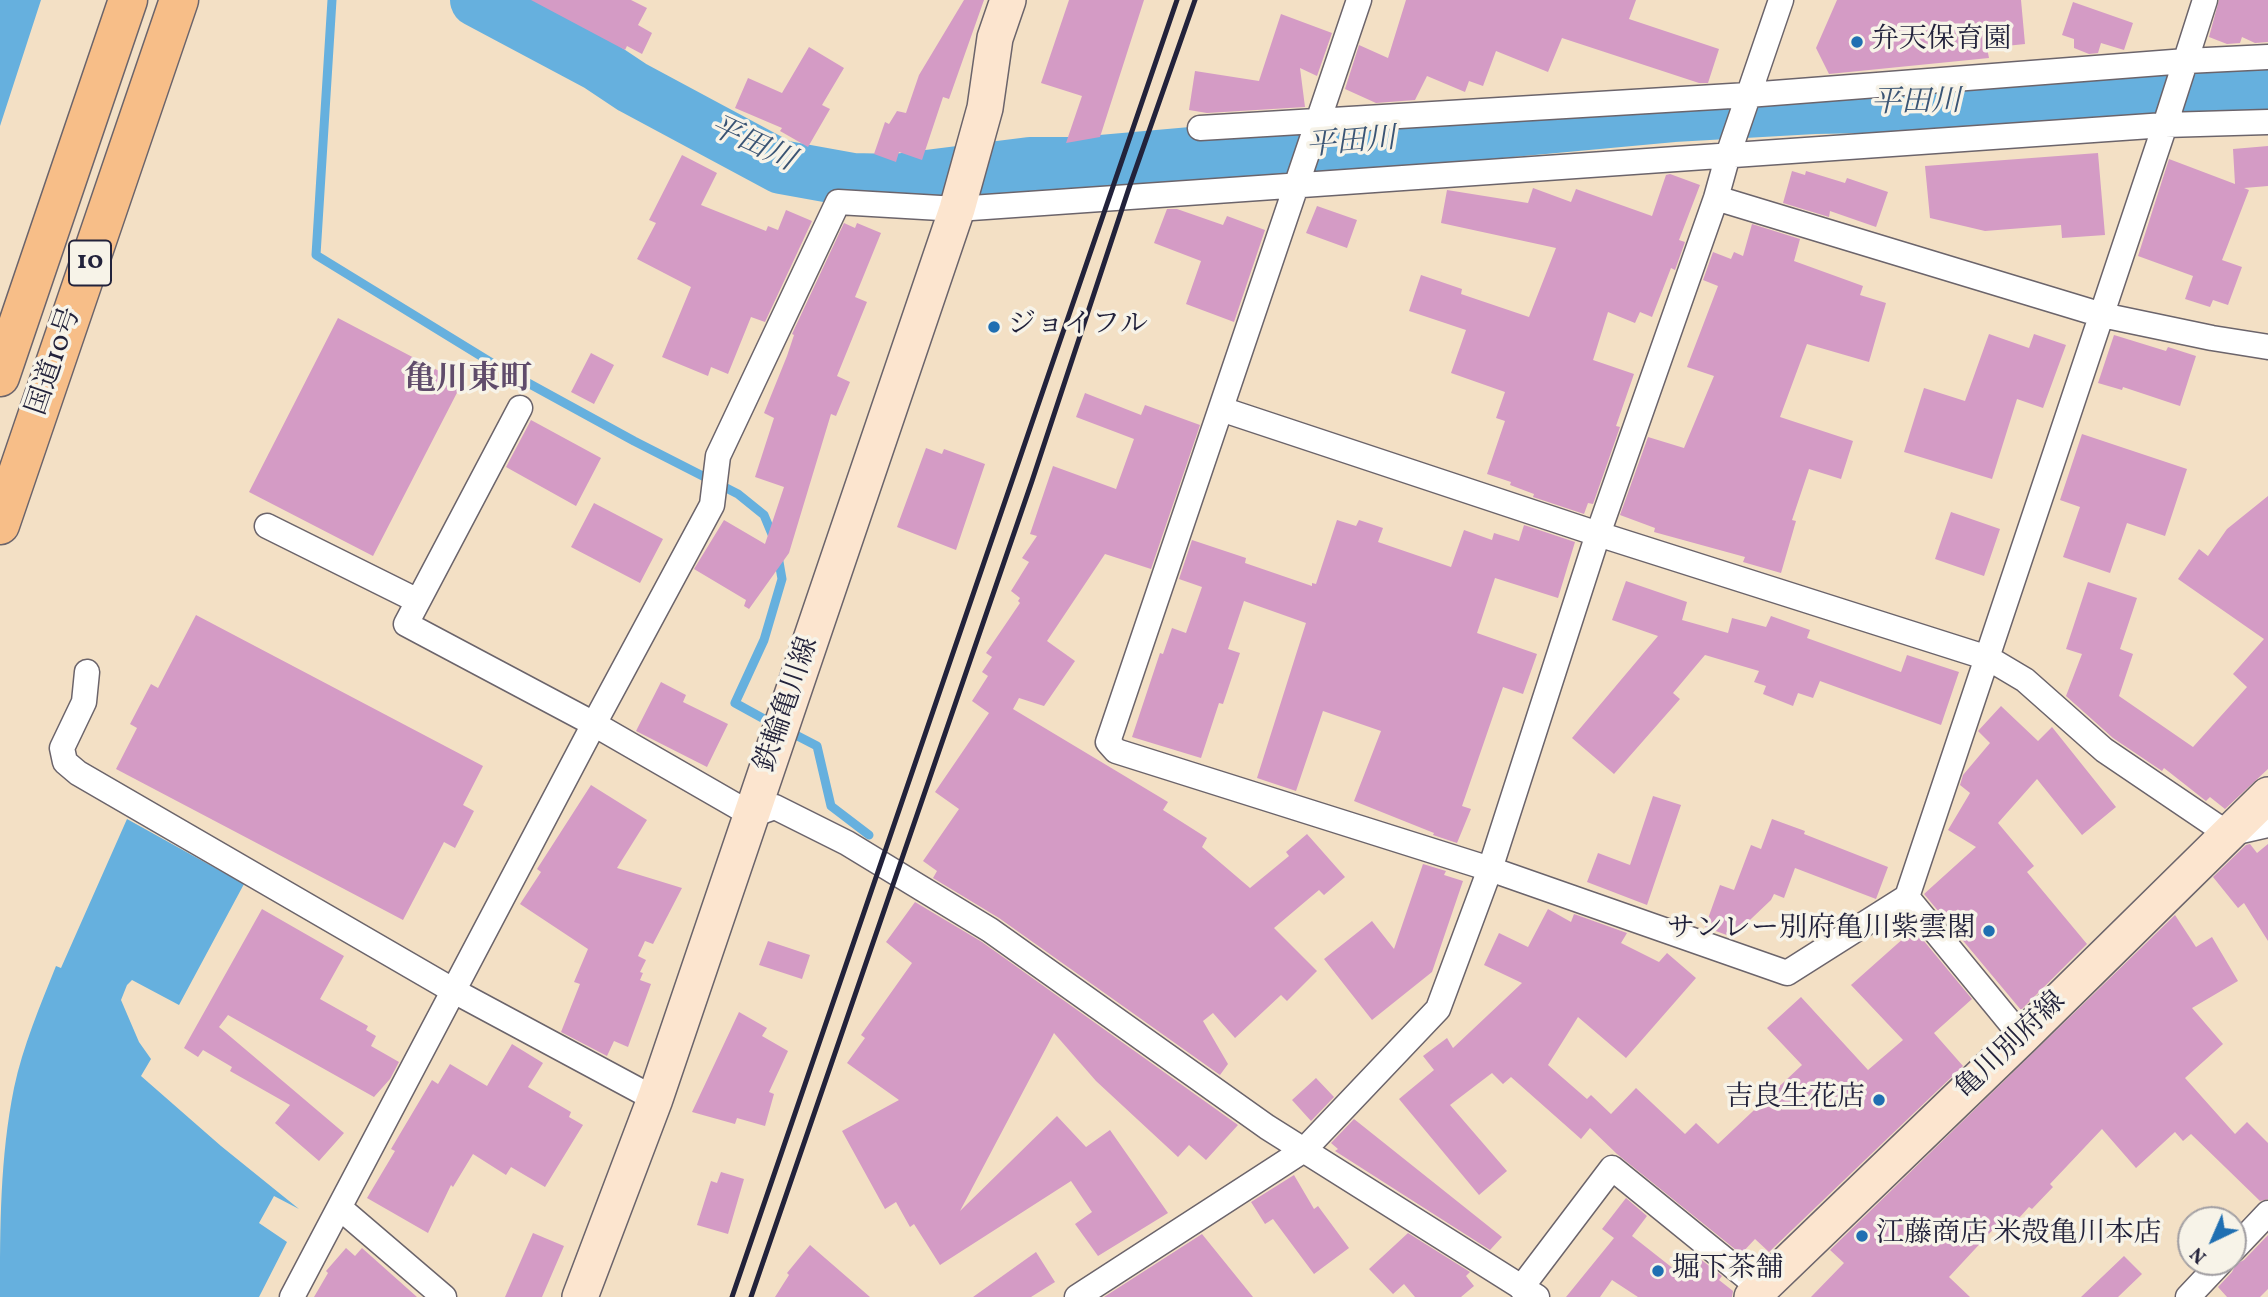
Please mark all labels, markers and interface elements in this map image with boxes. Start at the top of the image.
place label: 弁天保育園 [1871,25,2011,59]
marker: 弁天保育園 [1849,34,1865,50]
water label: 平田川 [1871,86,1961,124]
water label: 平田川 [703,111,799,181]
water label: 平田川 [1305,123,1397,167]
road number: 10 [69,240,111,286]
street label: 国道10号 [22,304,90,420]
place label: ジョイフル [1008,310,1148,344]
marker: ジョイフル [986,319,1002,335]
district label: 亀川東町 [404,363,532,401]
street label: 鉄輪亀川線 [750,633,828,777]
place label: サンレー別府亀川紫雲閣 [1667,914,1975,948]
marker: サンレー別府亀川紫雲閣 [1981,923,1997,939]
street label: 亀川別府線 [1950,986,2074,1108]
place label: 吉良生花店 [1725,1083,1865,1117]
marker: 吉良生花店 [1871,1092,1887,1108]
north arrow [2177,1206,2247,1276]
place label: 江藤商店 米殻亀川本店 [1876,1219,2162,1253]
marker: 江藤商店 米殻亀川本店 [1854,1228,1870,1244]
text: N [2185,1241,2213,1269]
place label: 堀下茶舗 [1672,1254,1784,1288]
marker: 堀下茶舗 [1650,1263,1666,1279]

